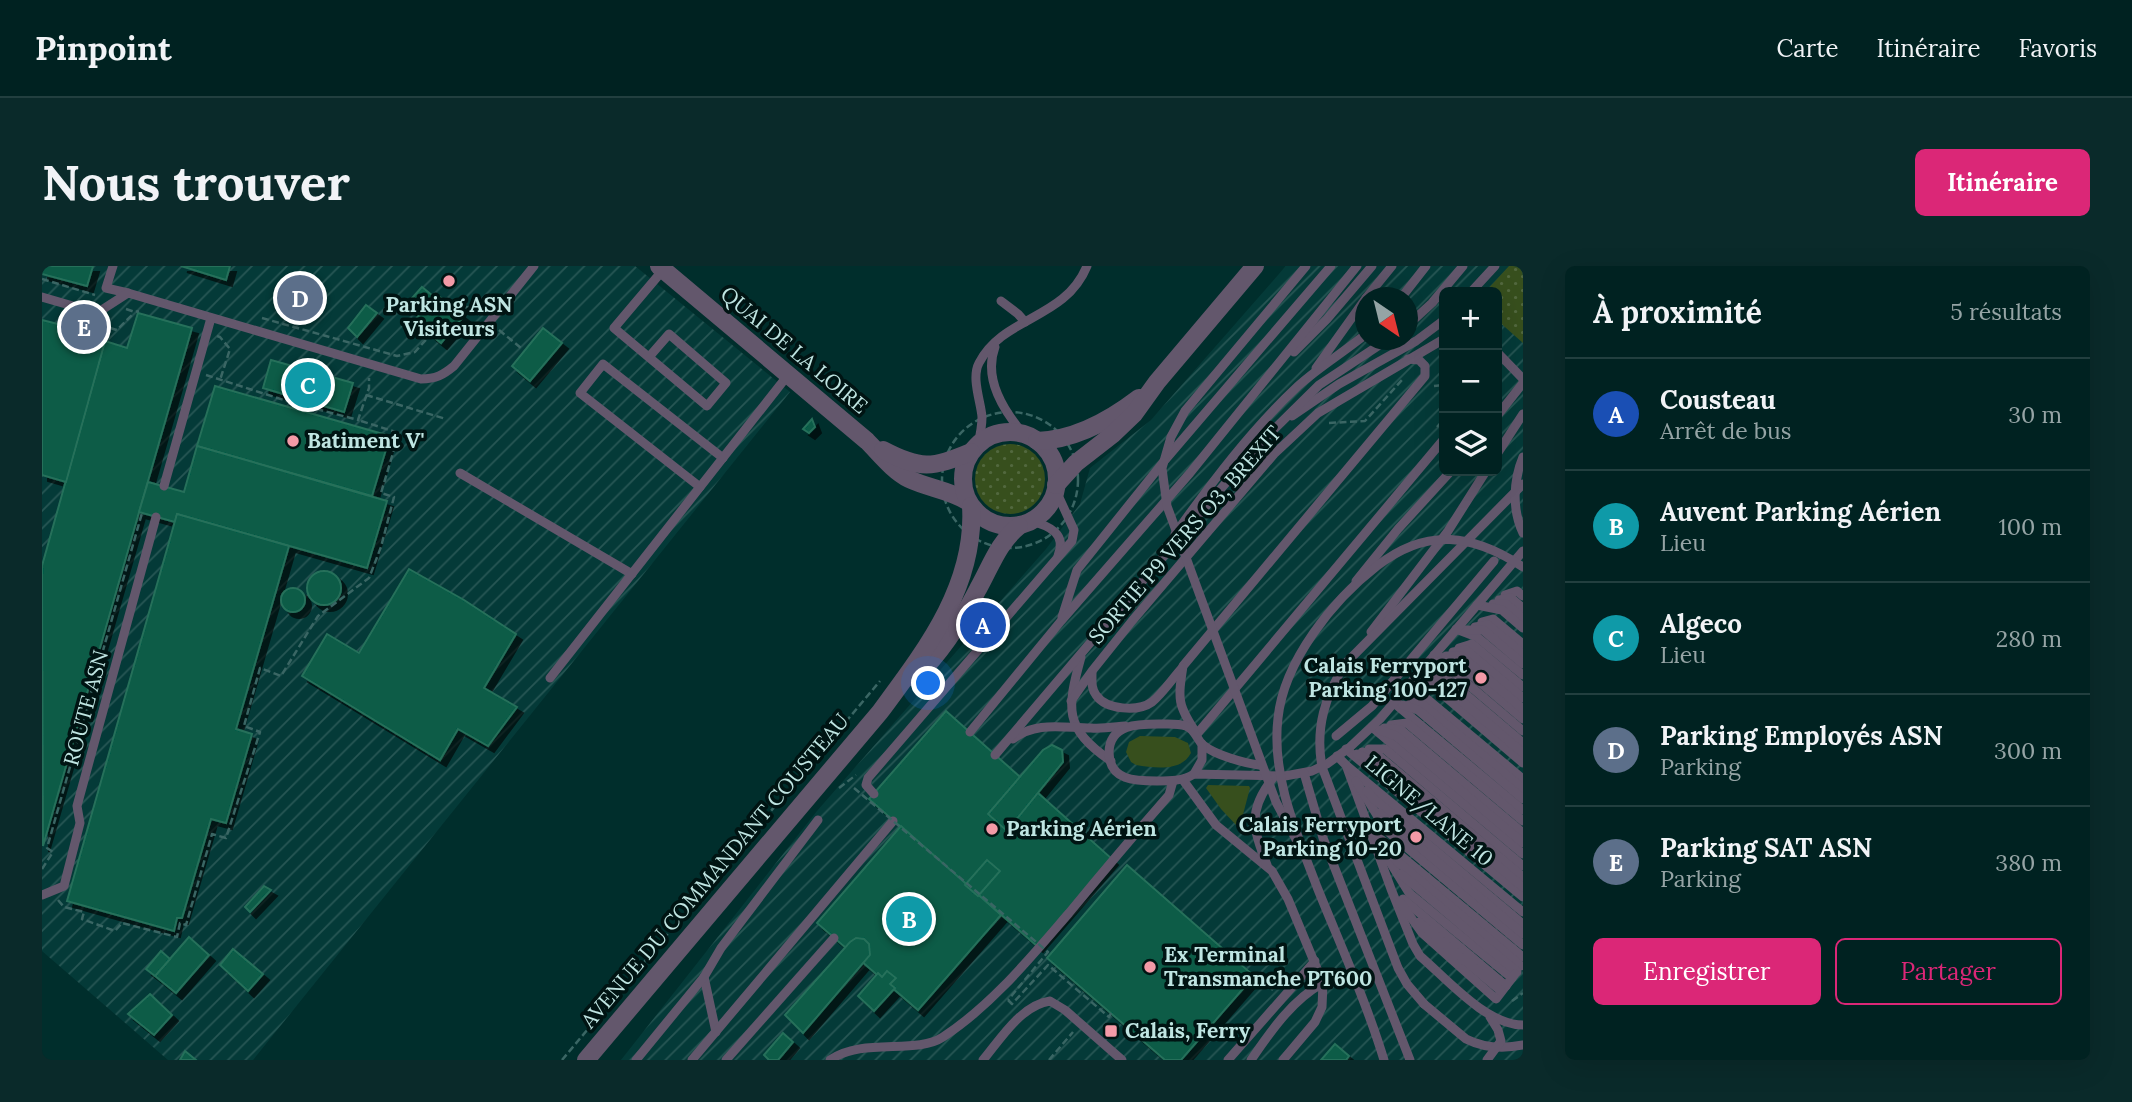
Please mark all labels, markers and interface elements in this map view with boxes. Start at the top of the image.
text: Pinpoint [35,27,172,69]
text: Carte [1777,33,1839,64]
text: Itinéraire [1877,33,1980,64]
text: Favoris [2018,33,2097,64]
button: Itinéraire [1915,149,2090,216]
text: Nous trouver [42,151,350,213]
pin: D [277,272,323,324]
marker: Parking ASN Visiteurs [441,273,457,289]
street label: QUAI DE LA LOIRE [715,280,874,419]
north arrow [1355,287,1418,350]
map controls [1439,287,1502,476]
button: + [1439,287,1502,350]
place label: Parking ASN Visiteurs [386,291,512,342]
text: À proximité [1593,293,1762,331]
text: 5 résultats [1950,297,2062,326]
pin: E [61,301,107,353]
button: − [1439,350,1502,413]
pin: C [285,359,331,411]
text: Cousteau [1660,383,1776,416]
text: A [1608,400,1624,429]
text: 30 m [2008,400,2062,429]
button: layers [1439,413,1502,476]
text: Arrêt de bus [1660,416,1791,445]
street label: SORTIE P9 VERS O3, BREXIT [1082,420,1287,650]
place label: Batiment V' [307,427,424,454]
marker: Batiment V' [285,433,301,449]
text: Auvent Parking Aérien [1660,495,1941,528]
text: B [1608,512,1624,541]
text: 100 m [1998,512,2062,541]
text: Lieu [1660,528,1706,557]
pin: A [960,599,1006,651]
text: Algeco [1660,607,1742,640]
text: C [1608,624,1624,653]
text: 280 m [1996,624,2062,653]
text: Lieu [1660,640,1706,669]
street label: ROUTE ASN [57,647,114,769]
place label: Calais Ferryport Parking 100-127 [1304,652,1467,703]
your location [911,666,945,700]
marker: Calais Ferryport Parking 100-127 [1473,670,1489,686]
street label: AVENUE DU COMMANDANT COUSTEAU [574,708,855,1034]
text: Parking Employés ASN [1660,719,1943,752]
text: D [1607,736,1625,765]
text: 300 m [1994,736,2062,765]
street label: LIGNE/LANE 10 [1360,749,1499,872]
text: Parking [1660,752,1741,781]
place label: Calais Ferryport Parking 10-20 [1239,811,1402,862]
place label: Parking Aérien [1006,815,1157,842]
marker: Parking Aérien [984,821,1000,837]
marker: Calais Ferryport Parking 10-20 [1408,829,1424,845]
text: Parking SAT ASN [1660,831,1872,864]
text: E [1609,848,1623,877]
text: 380 m [1995,848,2062,877]
text: Parking [1660,864,1741,893]
pin: B [886,893,932,945]
button: Enregistrer [1593,938,1821,1005]
button: Partager [1835,938,2062,1005]
place label: Ex Terminal Transmanche PT600 [1164,941,1372,992]
marker: Ex Terminal Transmanche PT600 [1142,959,1158,975]
place label: Calais, Ferry [1125,1017,1251,1044]
marker: Calais, Ferry [1103,1023,1119,1039]

